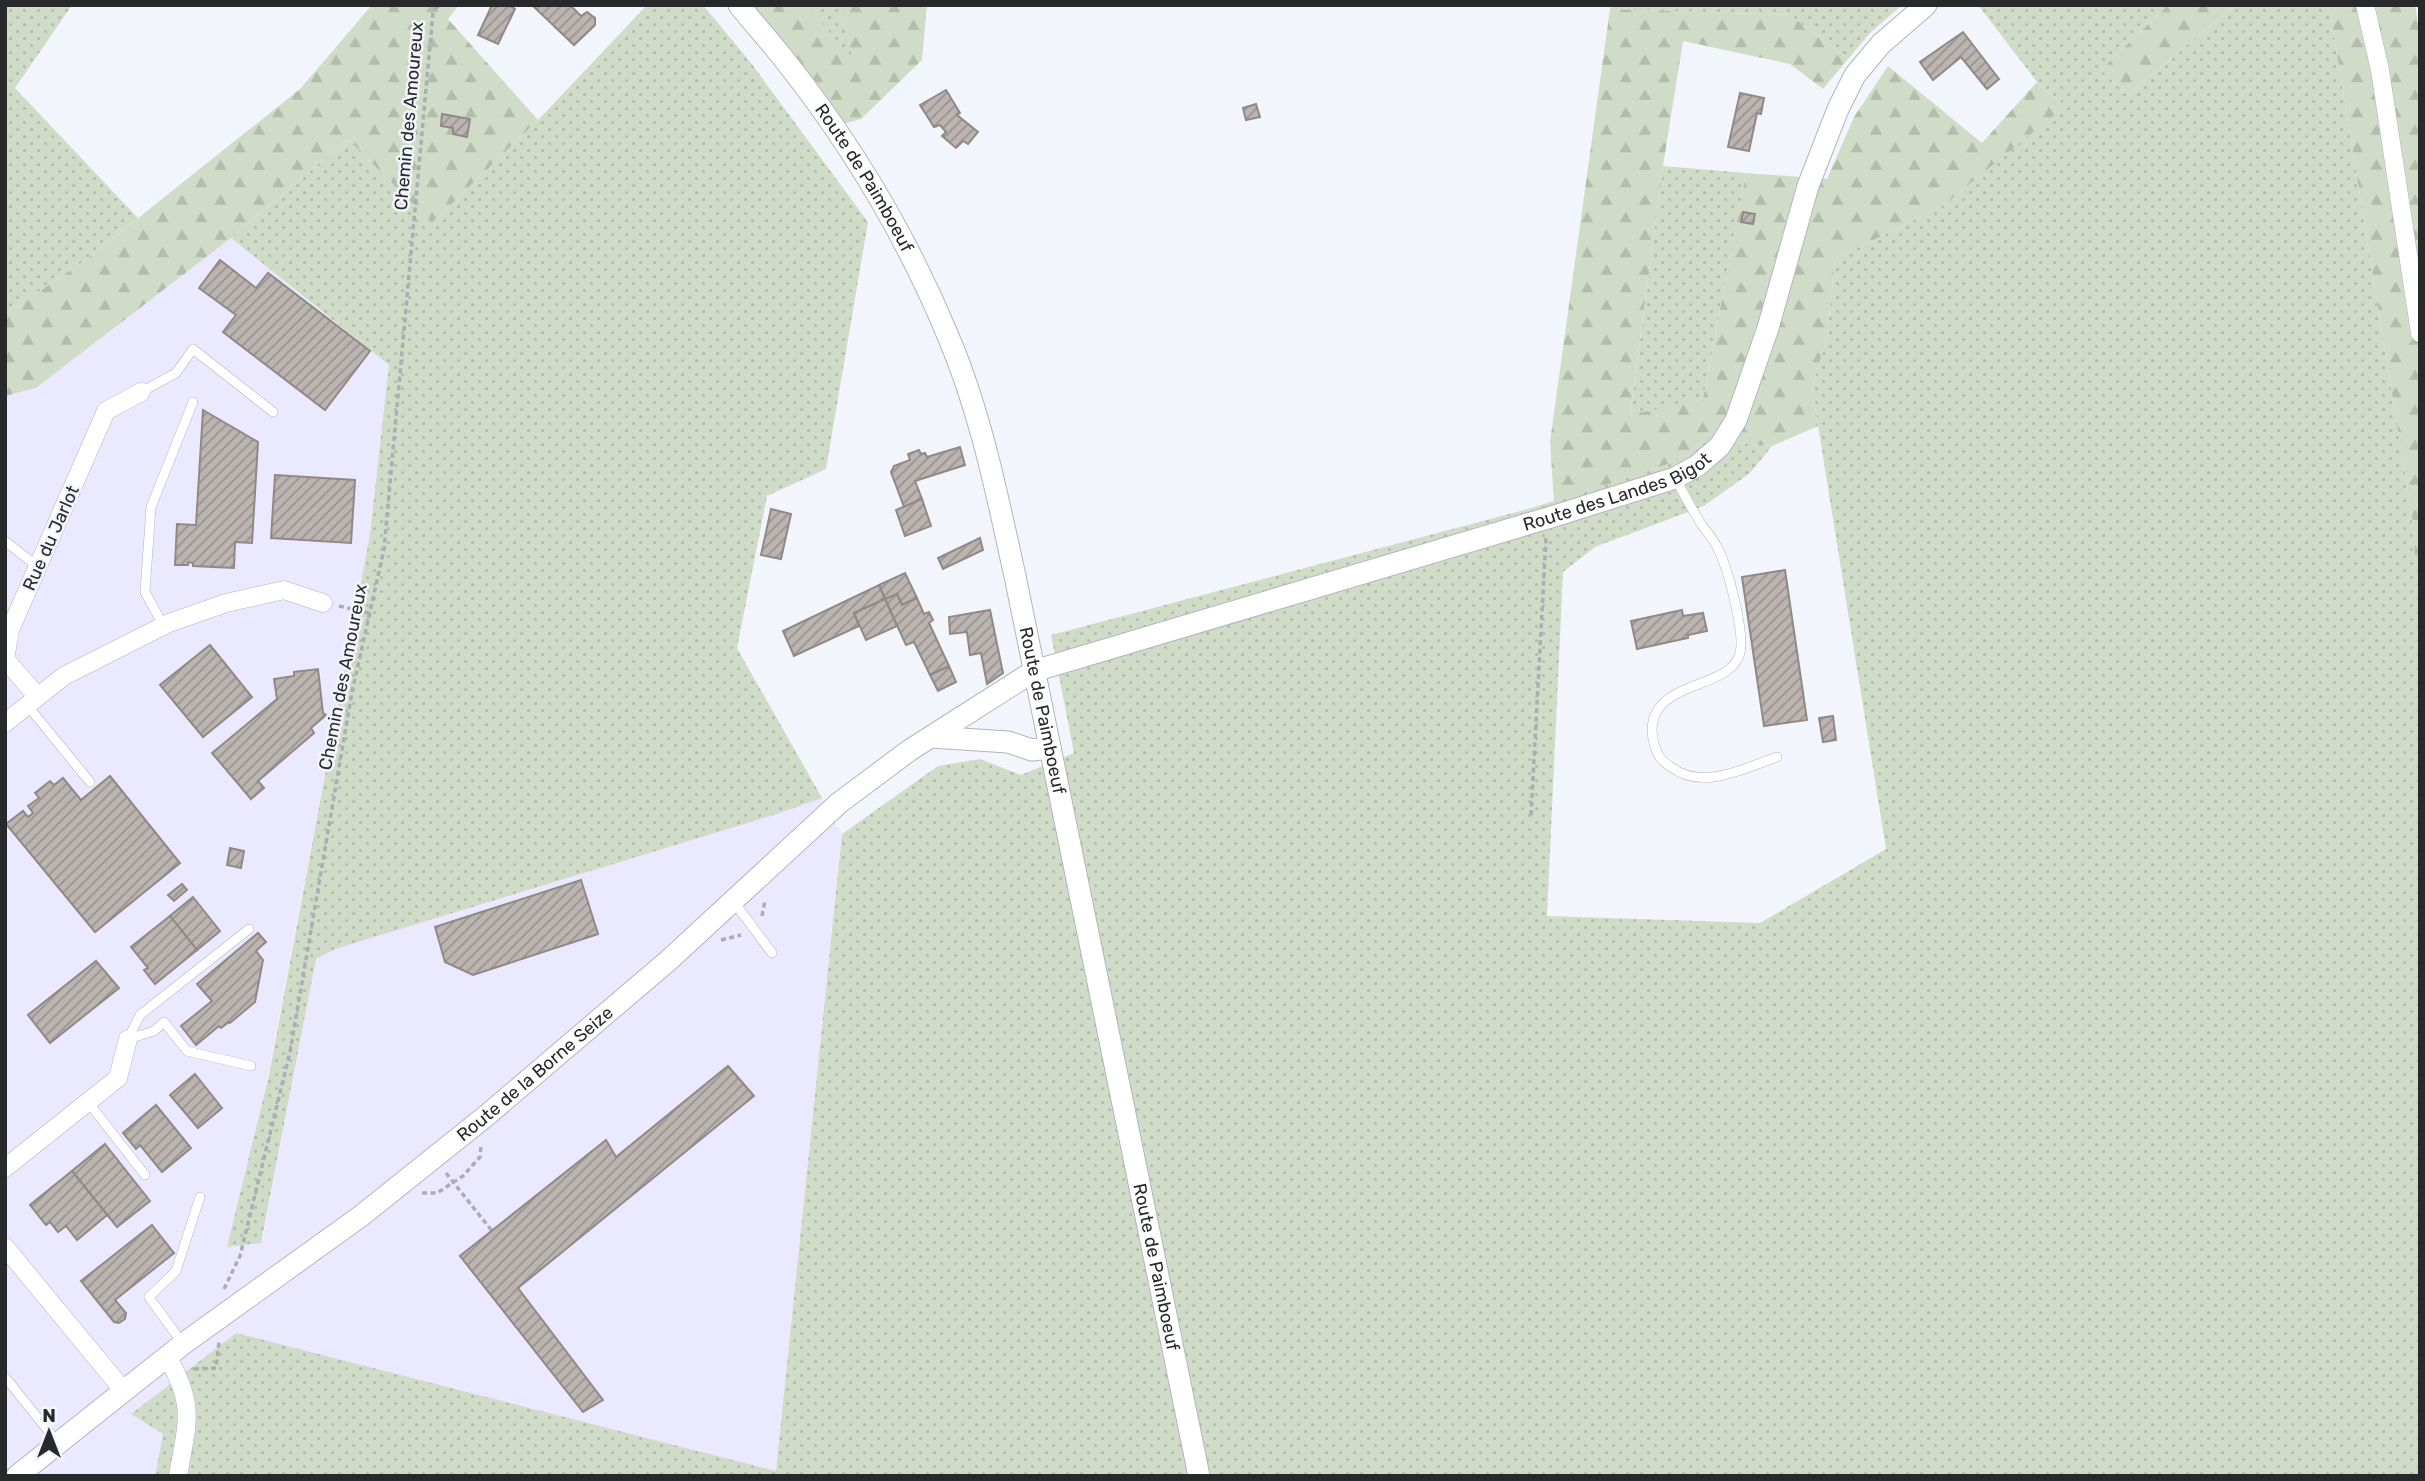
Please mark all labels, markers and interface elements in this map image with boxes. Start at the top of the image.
street label: Chemin des Amoureux [390,21,428,211]
street label: Route de Paimboeuf [810,99,918,256]
street label: Route des Landes Bigot [1520,448,1716,536]
street label: Rue du Jarlot [18,482,84,594]
street label: Chemin des Amoureux [314,582,372,772]
street label: Route de Paimboeuf [1015,625,1070,796]
street label: Route de la Borne Seize [452,1002,618,1146]
street label: Route de Paimboeuf [1128,1181,1184,1353]
north arrow [14,1397,84,1467]
text: N [42,1404,56,1427]

